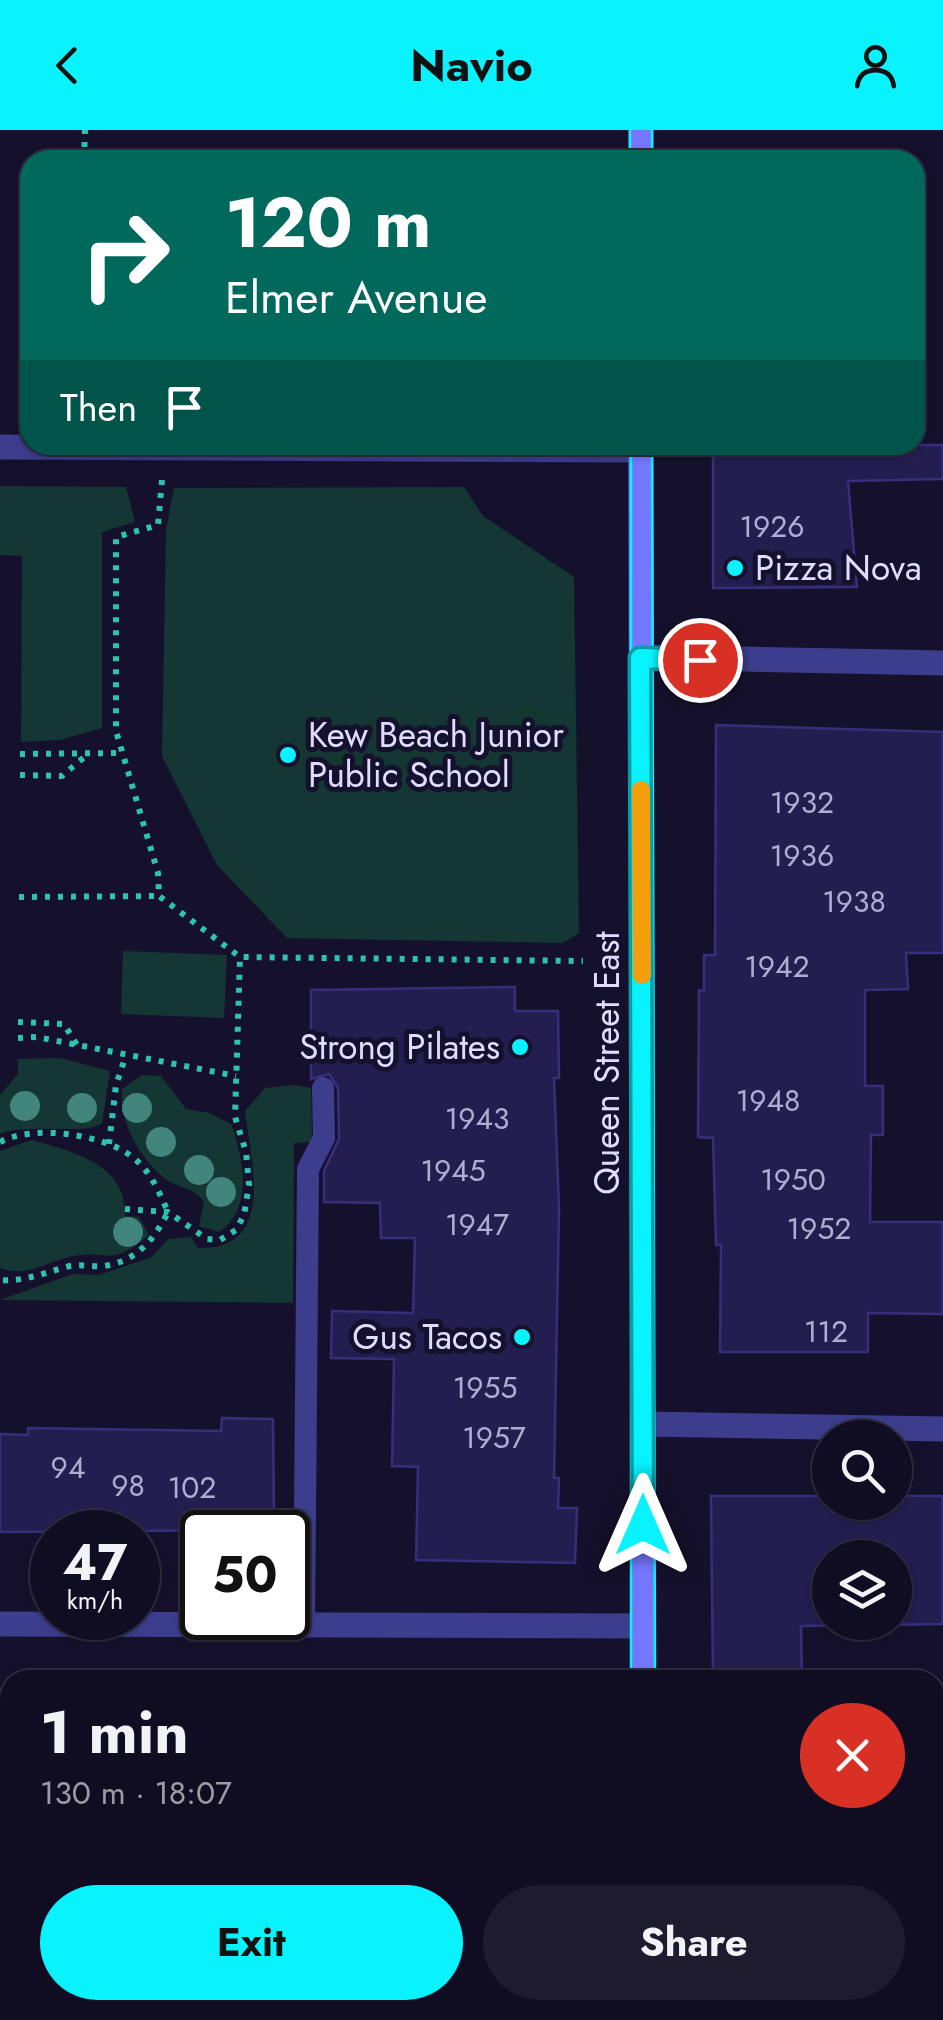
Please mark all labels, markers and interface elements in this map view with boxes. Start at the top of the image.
text: Navio [410,33,533,98]
icon: back [40,38,95,93]
icon: person [848,38,903,93]
text: 120 m [225,172,431,273]
icon: right [60,190,190,320]
text: Elmer Avenue [225,265,488,330]
text: Then [60,380,137,435]
icon: arrive [157,380,212,435]
house number: 1926 [739,505,805,548]
place label: Pizza Nova [755,543,922,593]
marker: Pizza Nova [724,557,746,579]
pin [658,618,743,703]
icon: arrive [673,633,728,688]
place label: Kew Beach Junior Public School [308,710,564,800]
marker: Kew Beach Junior Public School [277,744,299,766]
house number: 1932 [770,781,834,824]
house number: 1936 [770,834,834,877]
house number: 1938 [822,880,886,923]
street label: Queen Street East [582,931,632,1195]
house number: 1942 [744,945,810,988]
place label: Strong Pilates [299,1022,500,1072]
marker: Strong Pilates [509,1036,531,1058]
house number: 1948 [736,1079,800,1122]
house number: 1943 [445,1097,509,1140]
house number: 1945 [420,1149,486,1192]
house number: 1950 [760,1158,826,1201]
house number: 1947 [445,1203,509,1246]
house number: 1952 [787,1207,851,1250]
house number: 112 [804,1310,848,1353]
place label: Gus Tacos [352,1312,502,1362]
marker: Gus Tacos [511,1326,533,1348]
house number: 1955 [453,1366,517,1409]
house number: 1957 [462,1416,526,1459]
map controls [812,1420,912,1640]
button: search [812,1420,912,1520]
house number: 94 [51,1446,85,1489]
house number: 98 [111,1464,145,1507]
house number: 102 [168,1466,216,1509]
position arrow [591,1473,695,1577]
speed limit sign: 50 [180,1510,310,1640]
text: 47 [62,1526,128,1599]
button: layers [812,1540,912,1640]
text: km/h [67,1582,123,1618]
text: 1 min [40,1689,189,1776]
button: close [800,1703,905,1808]
text: 130 m · 18:07 [40,1770,232,1816]
button: Exit [40,1885,463,2000]
button: Share [483,1885,905,2000]

